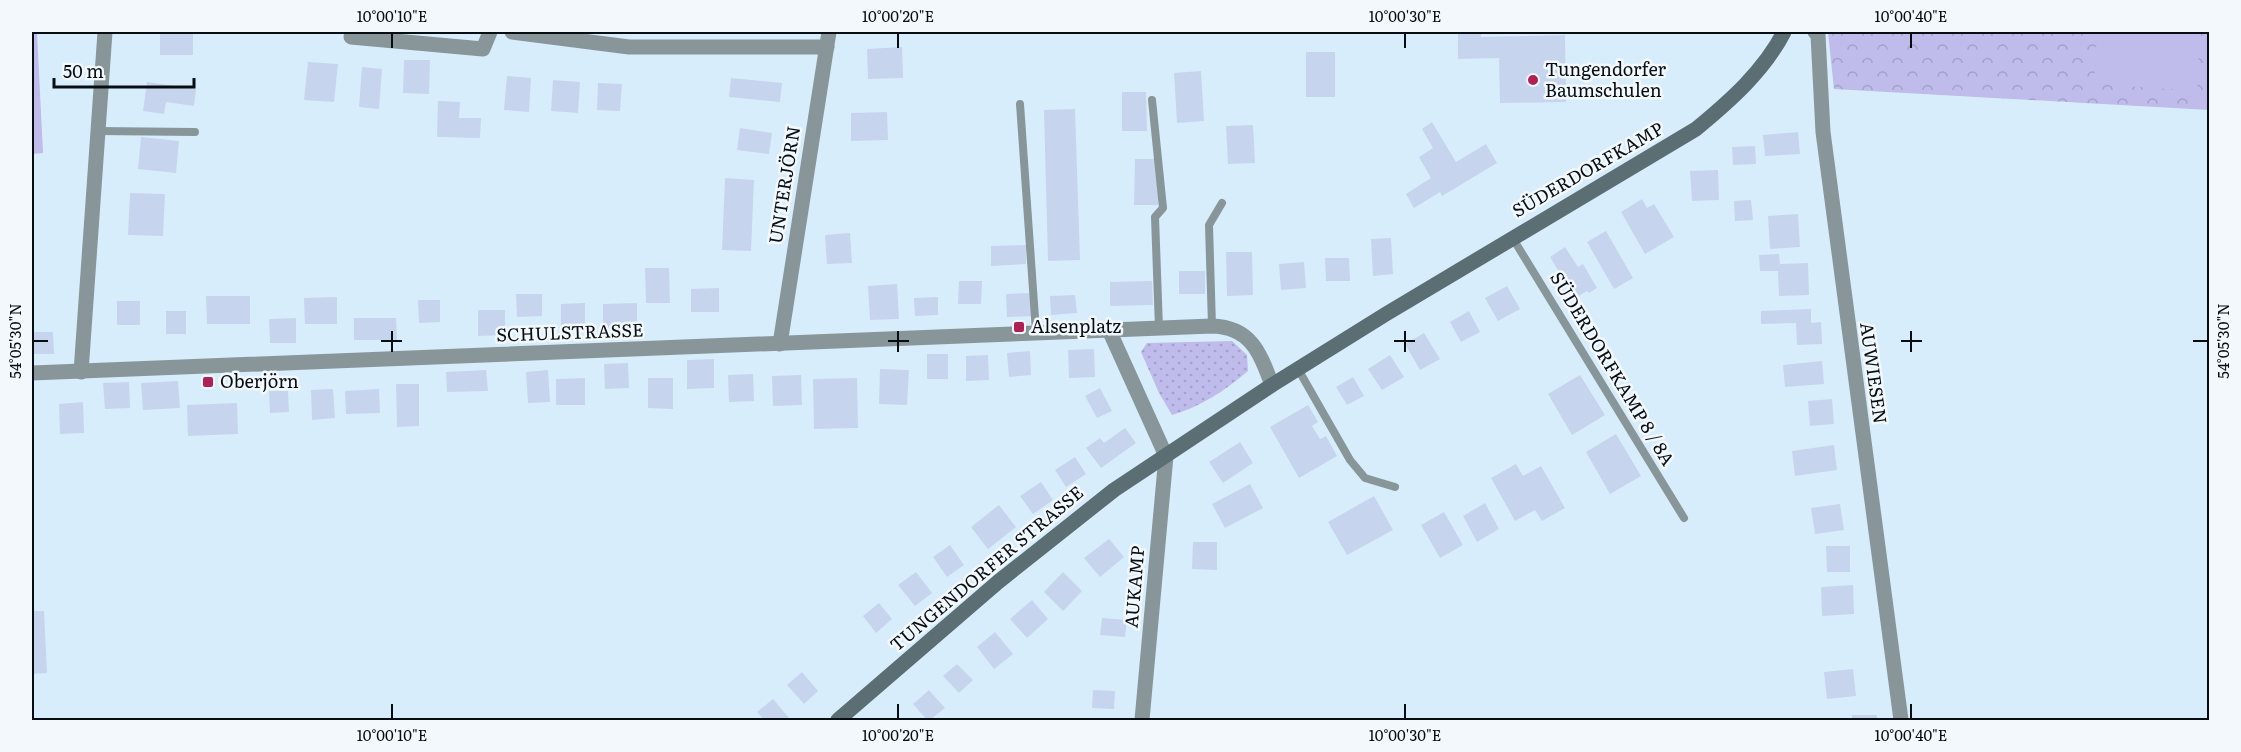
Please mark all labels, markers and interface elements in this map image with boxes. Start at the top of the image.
text: 10°00'10"E [357,4,427,27]
text: 10°00'20"E [862,4,934,27]
text: 10°00'30"E [1369,4,1441,27]
text: 10°00'40"E [1875,4,1947,27]
scale bar [54,51,194,89]
place label: Tungendorfer Baumschulen [1545,55,1667,103]
text: 50 m [63,57,104,84]
marker: Tungendorfer Baumschulen [1526,73,1540,87]
street label: SÜDERDORFKAMP [1506,114,1668,223]
street label: UNTERJÖRN [761,124,806,246]
street label: SÜDERDORFKAMP 8 / 8A [1544,266,1682,471]
text: 54°05'30"N [3,303,26,379]
text: 54°05'30"N [2211,303,2234,379]
place label: Alsenplatz [1031,312,1122,339]
street label: SCHULSTRASSE [496,315,644,348]
marker: Alsenplatz [1012,320,1026,334]
street label: AUWIESEN [1854,320,1895,425]
place label: Oberjörn [220,367,299,394]
marker: Oberjörn [201,375,215,389]
street label: TUNGENDORFER STRASSE [883,479,1089,657]
street label: AUKAMP [1116,545,1151,629]
text: 10°00'10"E [357,723,427,746]
text: 10°00'20"E [862,723,934,746]
text: 10°00'30"E [1369,723,1441,746]
text: 10°00'40"E [1875,723,1947,746]

